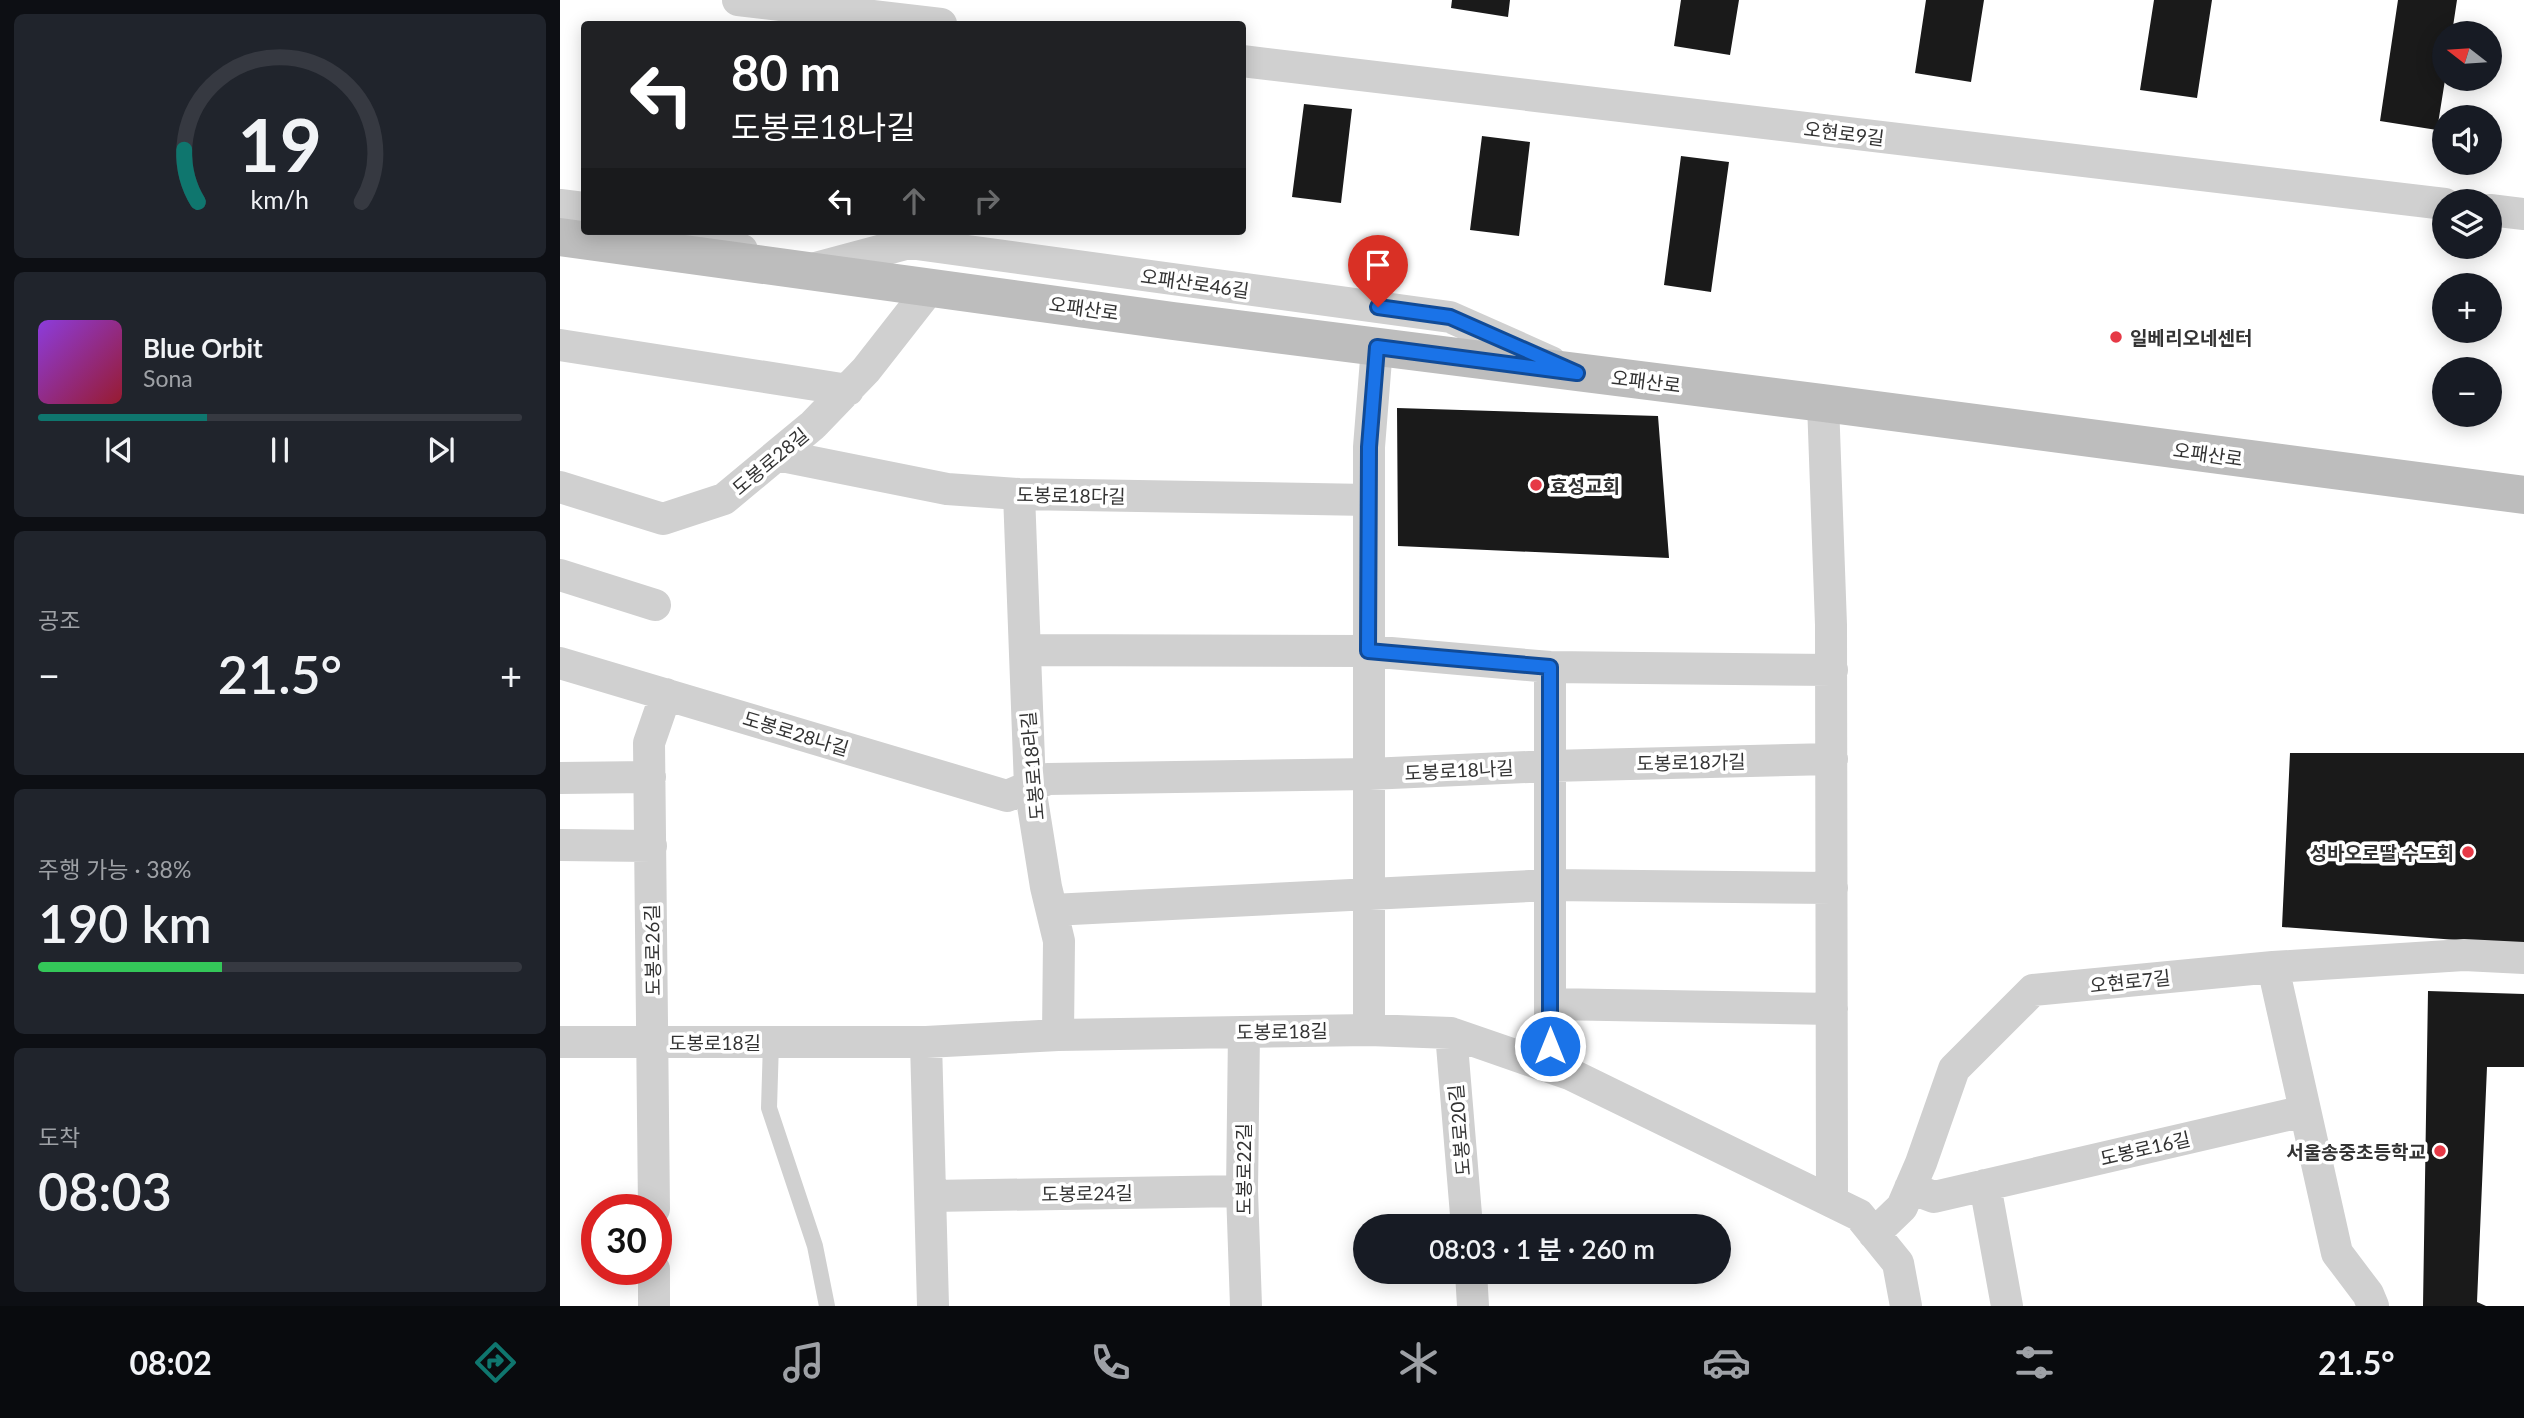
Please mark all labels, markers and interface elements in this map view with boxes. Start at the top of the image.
north arrow [2432,21,2502,91]
map controls [2432,21,2502,427]
text: 80 m [731,43,841,101]
icon: left [616,49,707,140]
text: 19 [238,101,322,189]
button: sound [2432,105,2502,175]
text: 도봉로18나길 [731,107,915,146]
street label: 오현로9길 [1802,117,1886,149]
icon: left [822,182,860,220]
icon: ahead [895,182,933,220]
icon: right [968,182,1006,220]
text: km/h [251,184,309,214]
button: layers [2432,189,2502,259]
pin [1348,235,1408,307]
icon: arrive [1359,246,1397,284]
street label: 오패산로46길 [1139,264,1251,302]
button: + [2432,273,2502,343]
street label: 오패산로 [1048,292,1120,324]
place label: 일베리오네센터 [2130,326,2252,349]
marker: 일베리오네센터 [2108,329,2124,345]
text: Blue Orbit [143,332,263,364]
button: − [2432,357,2502,427]
text: Sona [143,364,193,392]
street label: 오패산로 [1610,365,1682,397]
street label: 도봉로28길 [727,423,813,499]
icon: previous [100,431,138,469]
icon: pause [261,431,299,469]
icon: next [422,431,460,469]
street label: 오패산로 [2172,438,2244,470]
place label: 효성교회 [1550,474,1620,497]
marker: 효성교회 [1528,477,1544,493]
street label: 도봉로18다길 [1016,483,1126,507]
text: 공조 [38,606,80,634]
text: 21.5° [218,643,342,705]
text: − [38,652,60,698]
text: + [500,652,522,698]
street label: 도봉로28나길 [740,706,852,760]
street label: 도봉로18라길 [1016,710,1048,822]
street label: 도봉로18가길 [1636,750,1746,774]
street label: 도봉로18나길 [1404,756,1514,784]
place label: 성바오로딸 수도회 [2310,841,2454,864]
marker: 성바오로딸 수도회 [2460,844,2476,860]
text: 주행 가능 · 38% [38,855,191,883]
text: 190 km [38,892,212,954]
street label: 도봉로26길 [640,904,664,996]
street label: 오현로7길 [2089,965,2171,997]
position arrow [1513,1009,1587,1083]
street label: 도봉로18길 [1236,1019,1328,1043]
street label: 도봉로18길 [669,1031,761,1054]
street label: 도봉로20길 [1444,1083,1474,1177]
text: 도착 [38,1123,80,1151]
street label: 도봉로22길 [1232,1123,1255,1215]
street label: 도봉로16길 [2098,1126,2192,1170]
place label: 서울송중초등학교 [2286,1140,2426,1163]
marker: 서울송중초등학교 [2432,1143,2448,1159]
text: 08:03 [38,1160,172,1222]
street label: 도봉로24길 [1041,1181,1133,1205]
speed limit sign: 30 [581,1194,672,1285]
text: 08:03 · 1 분 · 260 m [1429,1233,1655,1265]
icon: directions [471,1338,520,1387]
icon: music [779,1338,828,1387]
icon: phone [1086,1338,1135,1387]
icon: climate [1394,1338,1443,1387]
icon: car [1702,1338,1751,1387]
icon: filters [2010,1338,2059,1387]
text: 08:02 [129,1343,212,1382]
text: 21.5° [2318,1343,2395,1382]

